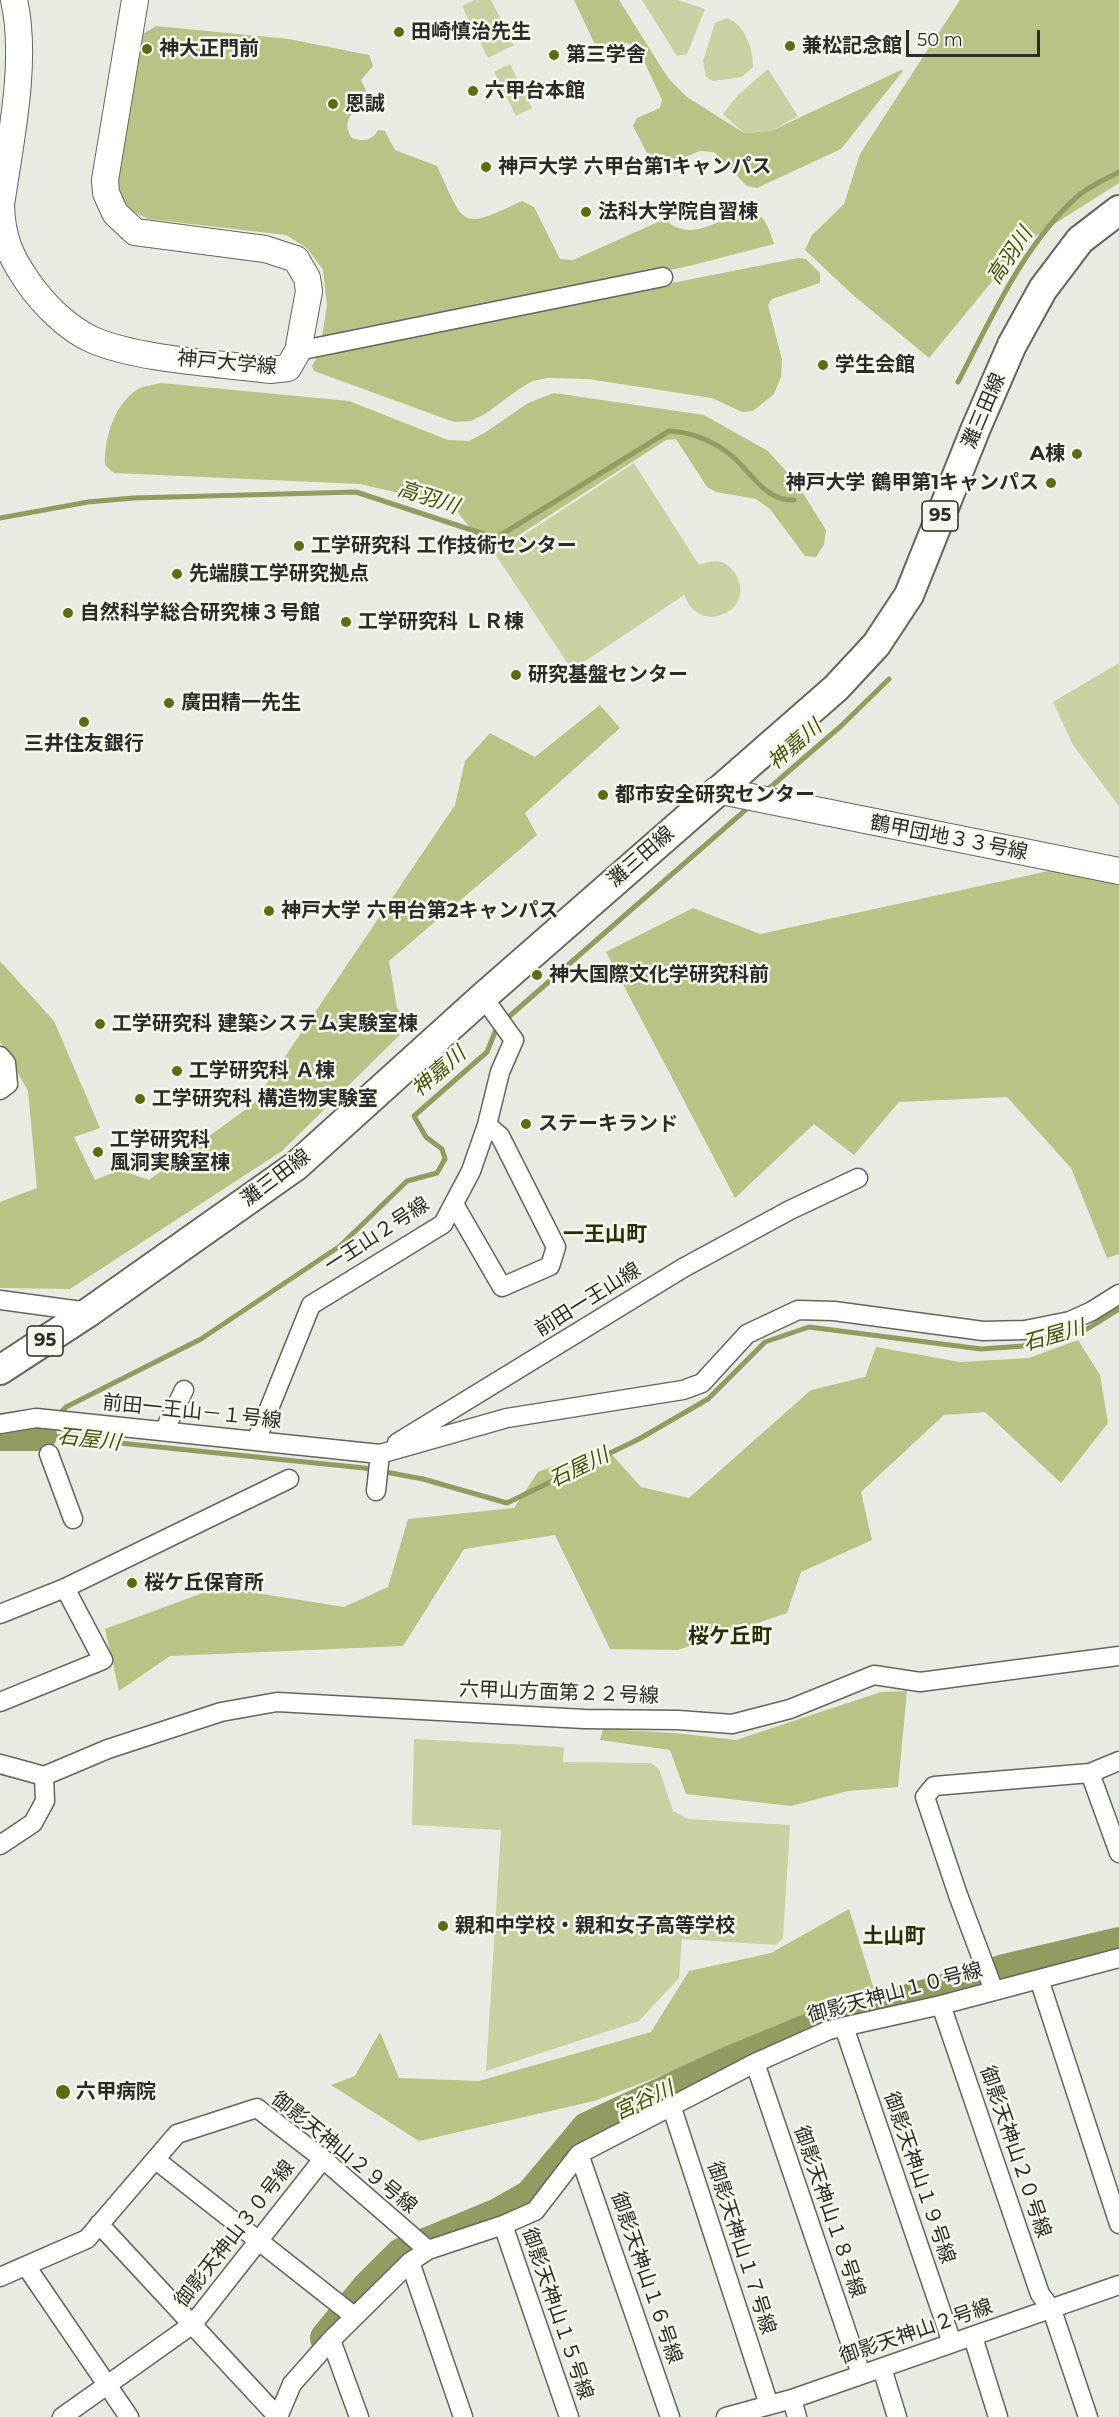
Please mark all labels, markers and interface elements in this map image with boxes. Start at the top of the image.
scale bar [909,18,1042,56]
place label: 田崎慎治先生 [411,20,531,44]
marker: 田崎慎治先生 [392,25,406,39]
text: 50 m [917,29,963,51]
place label: 兼松記念館 [802,34,902,58]
place label: 神大正門前 [159,37,259,61]
marker: 兼松記念館 [783,39,797,53]
marker: 神大正門前 [140,42,154,56]
place label: 第三学舎 [566,43,646,67]
marker: 第三学舎 [547,48,561,62]
place label: 六甲台本館 [485,79,585,103]
marker: 六甲台本館 [466,84,480,98]
place label: 恩誠 [345,92,385,116]
marker: 恩誠 [326,97,340,111]
place label: 神戸大学 六甲台第1キャンパス [498,155,771,179]
marker: 神戸大学 六甲台第1キャンパス [479,160,493,174]
place label: 法科大学院自習棟 [598,200,758,224]
marker: 法科大学院自習棟 [579,205,593,219]
water label: 高羽川 [982,223,1038,289]
street label: 神戸大学線 [176,347,278,379]
place label: 学生会館 [835,353,915,377]
marker: 学生会館 [816,358,830,372]
street label: 灘三田線 [957,369,1011,453]
place label: A棟 [1030,442,1065,466]
marker: A棟 [1070,447,1084,461]
place label: 神戸大学 鶴甲第1キャンパス [786,471,1039,495]
water label: 高羽川 [394,476,462,520]
marker: 神戸大学 鶴甲第1キャンパス [1044,476,1058,490]
road number: 95 [922,501,958,531]
place label: 工学研究科 工作技術センター [311,534,577,558]
marker: 工学研究科 工作技術センター [292,539,306,553]
place label: 先端膜工学研究拠点 [189,562,369,586]
marker: 先端膜工学研究拠点 [170,567,184,581]
place label: 自然科学総合研究棟３号館 [80,601,320,625]
marker: 自然科学総合研究棟３号館 [61,606,75,620]
place label: 工学研究科 ＬＲ棟 [358,610,524,634]
marker: 工学研究科 ＬＲ棟 [339,615,353,629]
place label: 研究基盤センター [528,663,688,687]
marker: 研究基盤センター [509,668,523,682]
place label: 廣田精一先生 [181,691,301,715]
marker: 廣田精一先生 [162,696,176,710]
marker: 三井住友銀行 [77,715,91,729]
water label: 神嘉川 [763,715,827,775]
place label: 三井住友銀行 [24,732,144,756]
place label: 都市安全研究センター [615,783,815,807]
marker: 都市安全研究センター [596,788,610,802]
street label: 鶴甲団地３３号線 [868,811,1030,865]
street label: 灘三田線 [603,822,679,892]
place label: 神戸大学 六甲台第2キャンパス [281,899,558,923]
marker: 神戸大学 六甲台第2キャンパス [262,904,276,918]
place label: 神大国際文化学研究科前 [549,963,769,987]
marker: 神大国際文化学研究科前 [530,968,544,982]
place label: 工学研究科 建築システム実験室棟 [112,1012,418,1036]
marker: 工学研究科 建築システム実験室棟 [93,1017,107,1031]
water label: 神嘉川 [407,1042,471,1102]
place label: 工学研究科 Ａ棟 [189,1059,335,1083]
marker: 工学研究科 Ａ棟 [170,1064,184,1078]
place label: 工学研究科 構造物実験室 [152,1087,378,1111]
marker: 工学研究科 構造物実験室 [133,1092,147,1106]
place label: ステーキランド [538,1112,678,1136]
marker: ステーキランド [519,1117,533,1131]
place label: 工学研究科 風洞実験室棟 [110,1128,230,1175]
street label: 灘三田線 [237,1144,315,1212]
marker: 工学研究科 風洞実験室棟 [91,1145,105,1159]
street label: 一王山２号線 [320,1192,434,1278]
district label: 一王山町 [563,1222,647,1248]
street label: 前田一王山線 [531,1258,645,1342]
water label: 石屋川 [1020,1315,1088,1357]
road number: 95 [27,1326,63,1356]
street label: 前田一王山－１号線 [101,1391,283,1433]
water label: 石屋川 [56,1424,122,1456]
water label: 石屋川 [545,1443,613,1493]
place label: 桜ケ丘保育所 [144,1571,264,1595]
marker: 桜ケ丘保育所 [125,1576,139,1590]
district label: 桜ケ丘町 [688,1624,772,1650]
street label: 六甲山方面第２２号線 [459,1678,659,1708]
place label: 親和中学校・親和女子高等学校 [455,1914,735,1938]
marker: 親和中学校・親和女子高等学校 [436,1919,450,1933]
district label: 土山町 [863,1924,925,1950]
street label: 御影天神山１０号線 [805,1958,985,2028]
street label: 御影天神山２０号線 [974,2063,1056,2241]
water label: 宮谷川 [610,2076,678,2126]
place label: 六甲病院 [76,2080,156,2104]
marker: 六甲病院 [54,2083,72,2101]
street label: 御影天神山２９号線 [267,2087,421,2219]
street label: 御影天神山１９号線 [878,2089,960,2267]
street label: 御影天神山１８号線 [788,2123,870,2301]
street label: 御影天神山３０号線 [170,2156,300,2312]
street label: 御影天神山１７号線 [702,2159,780,2337]
street label: 御影天神山１６号線 [605,2189,687,2367]
street label: 御影天神山１５号線 [516,2225,598,2403]
street label: 御影天神山２号線 [836,2295,996,2369]

